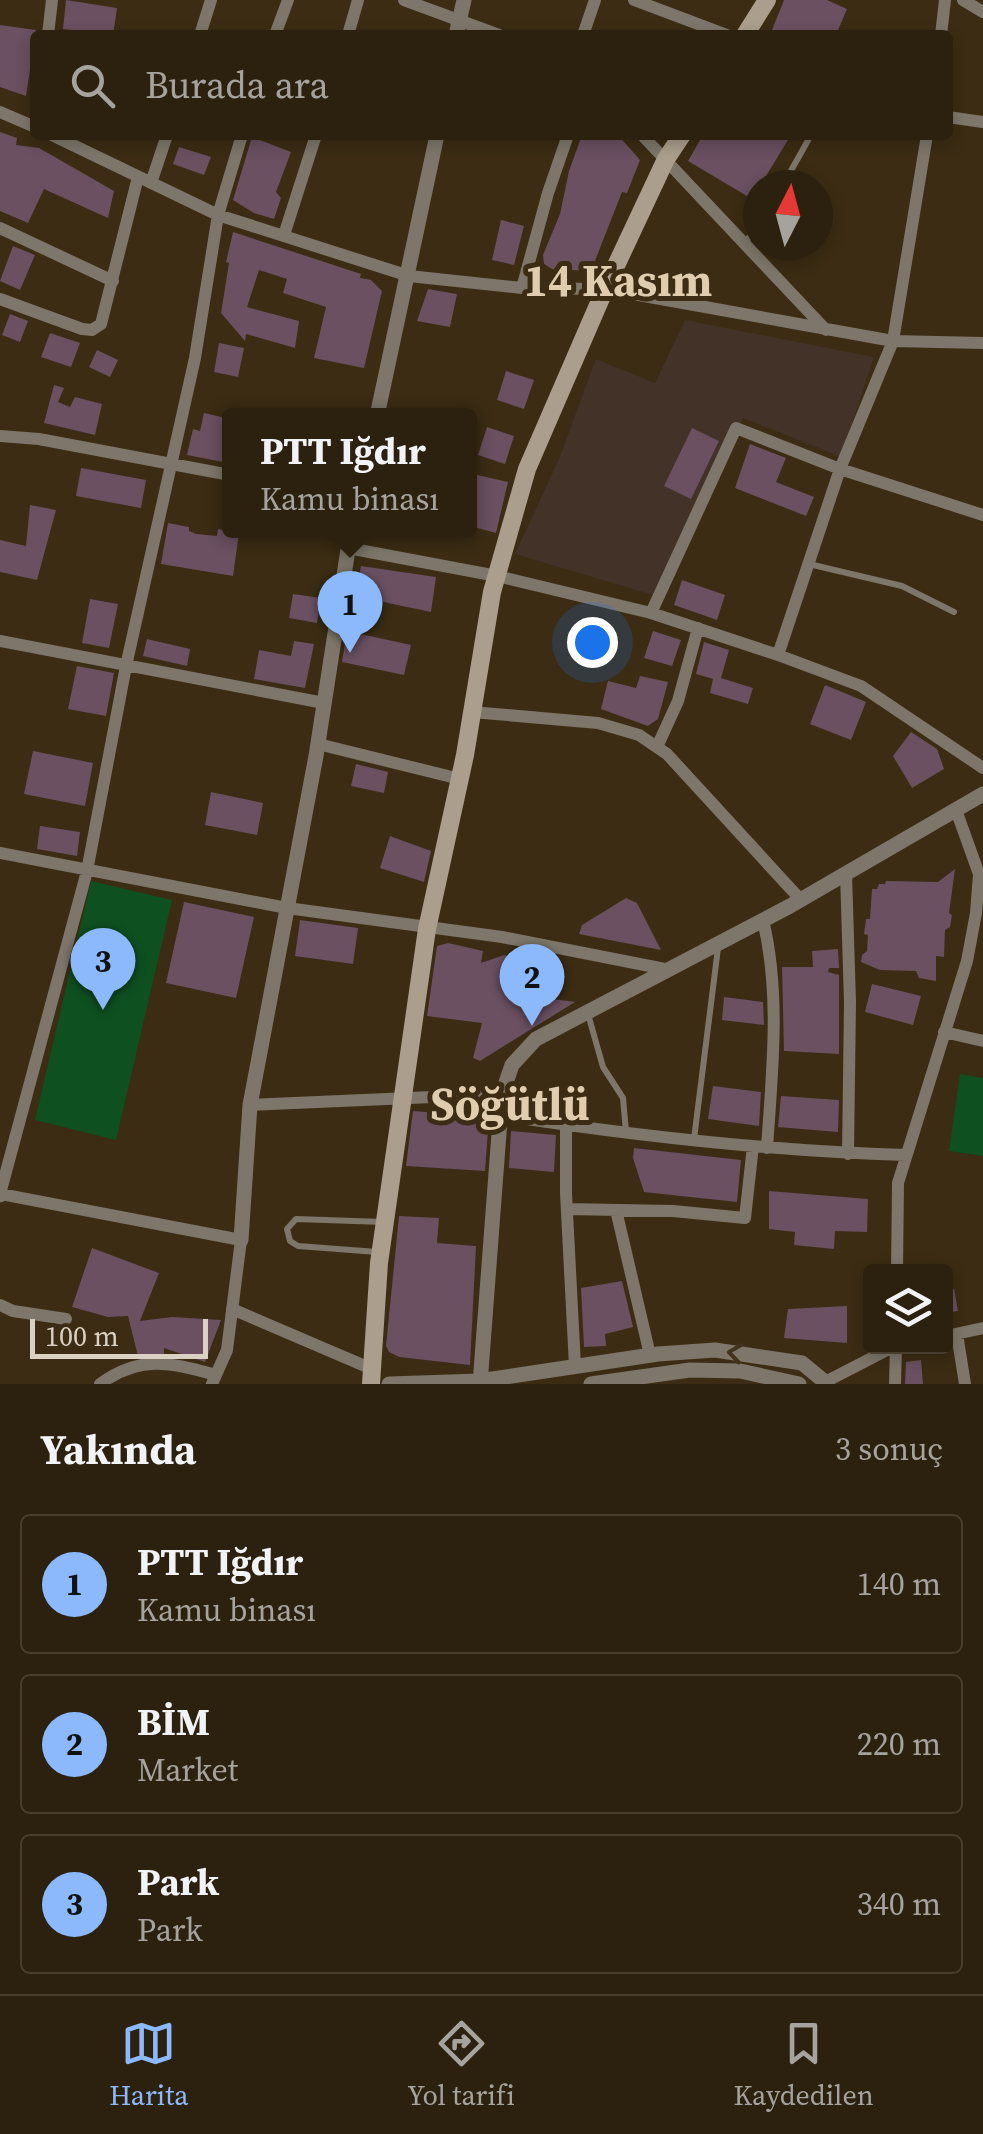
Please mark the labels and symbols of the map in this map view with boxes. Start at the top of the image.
north arrow [743,170,833,260]
district label: 14 Kasım [524,249,712,311]
pin: 1 [318,570,382,653]
your location [567,617,618,668]
pin: 3 [70,928,136,1010]
pin: 2 [500,944,564,1026]
district label: Söğütlü [430,1073,590,1135]
scale bar [30,1314,208,1358]
one-way arrow [727,1344,744,1365]

